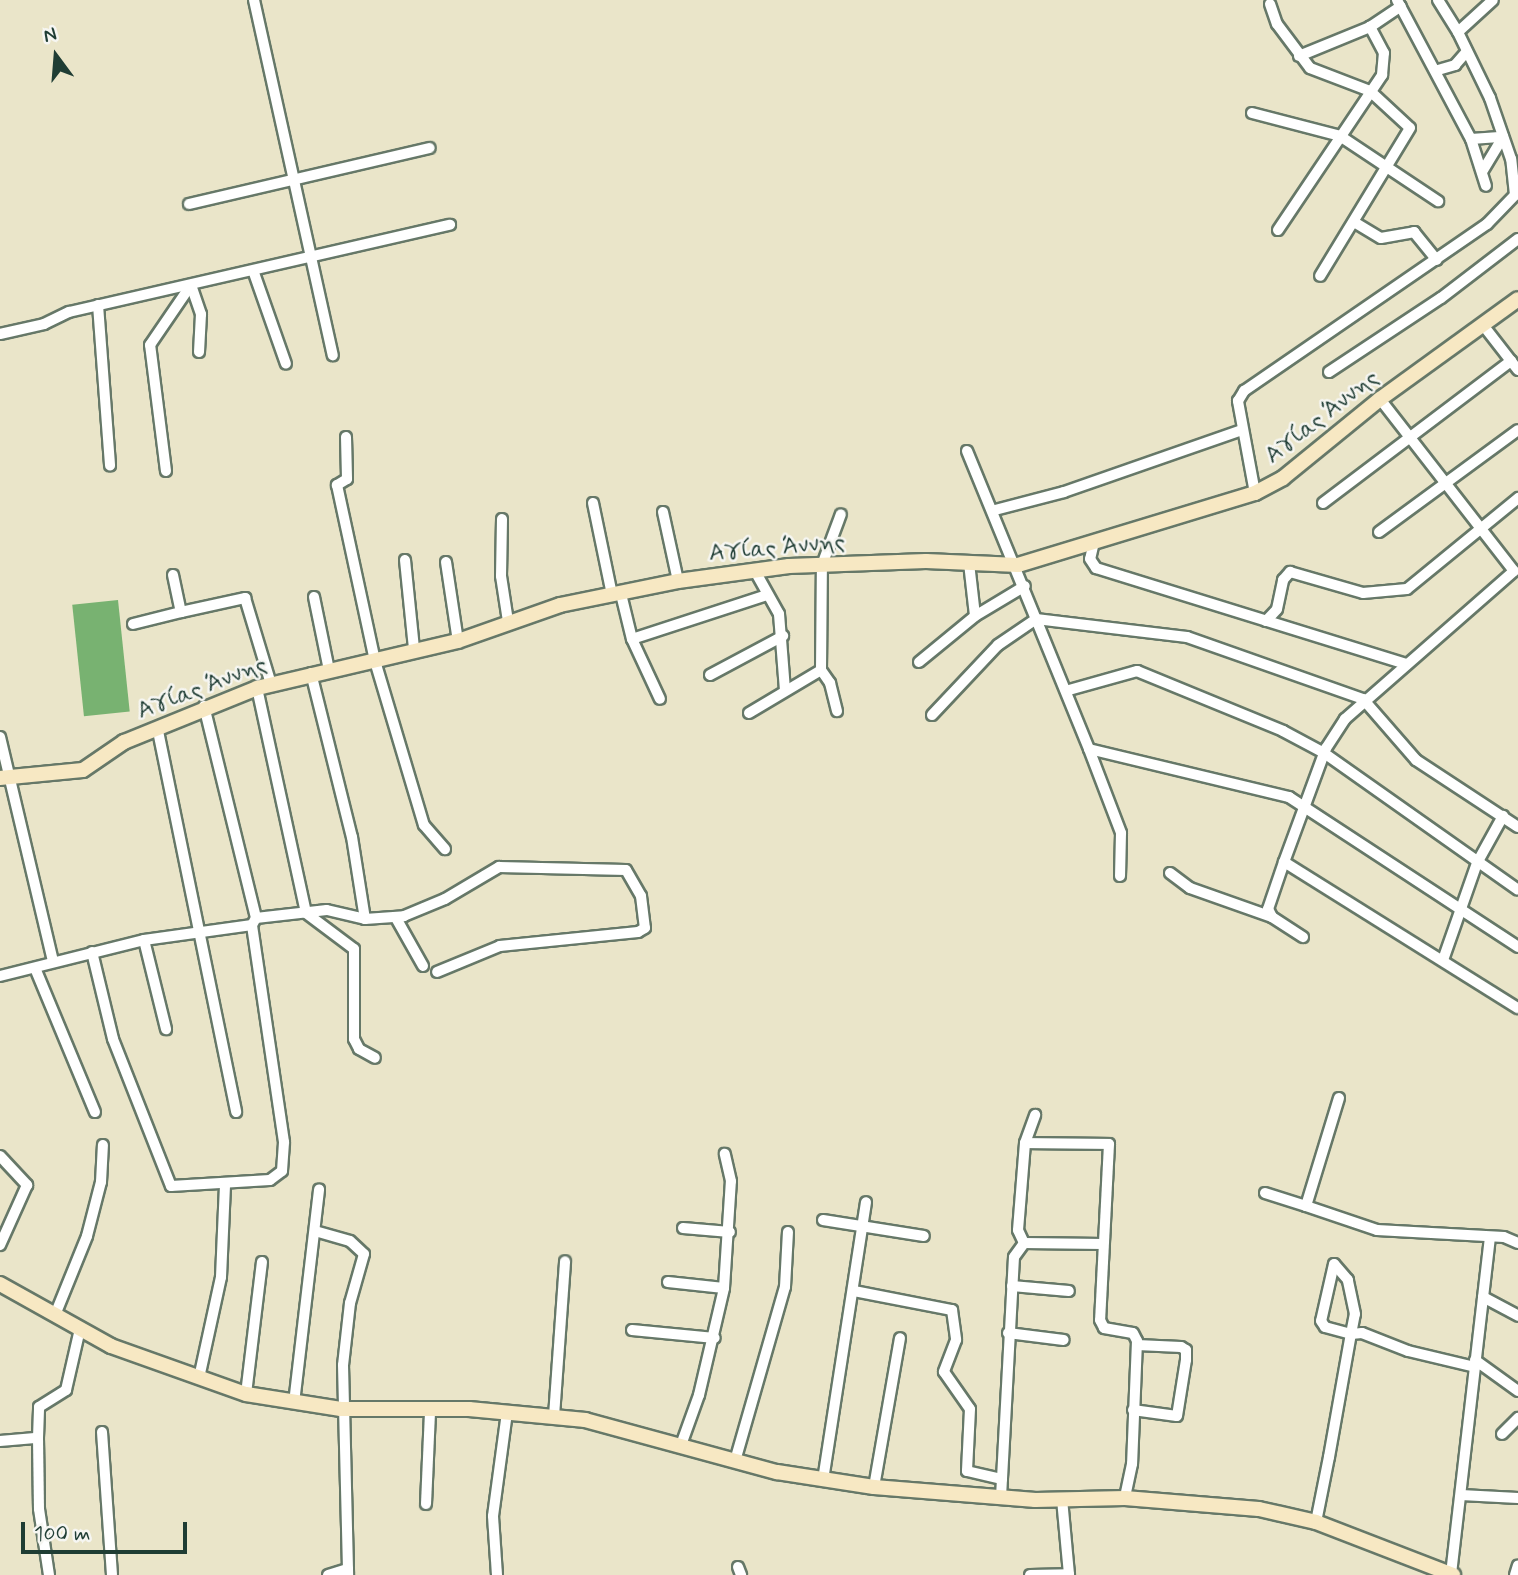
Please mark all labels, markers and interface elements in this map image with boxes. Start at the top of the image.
north arrow [21,21,91,91]
text: N [41,22,60,49]
street label: Αγίας Άννης [1259,364,1385,470]
street label: Αγίας Άννης [708,528,846,568]
street label: Αγίας Άννης [133,650,271,726]
scale bar [24,1508,191,1552]
text: 100 m [34,1520,90,1548]

